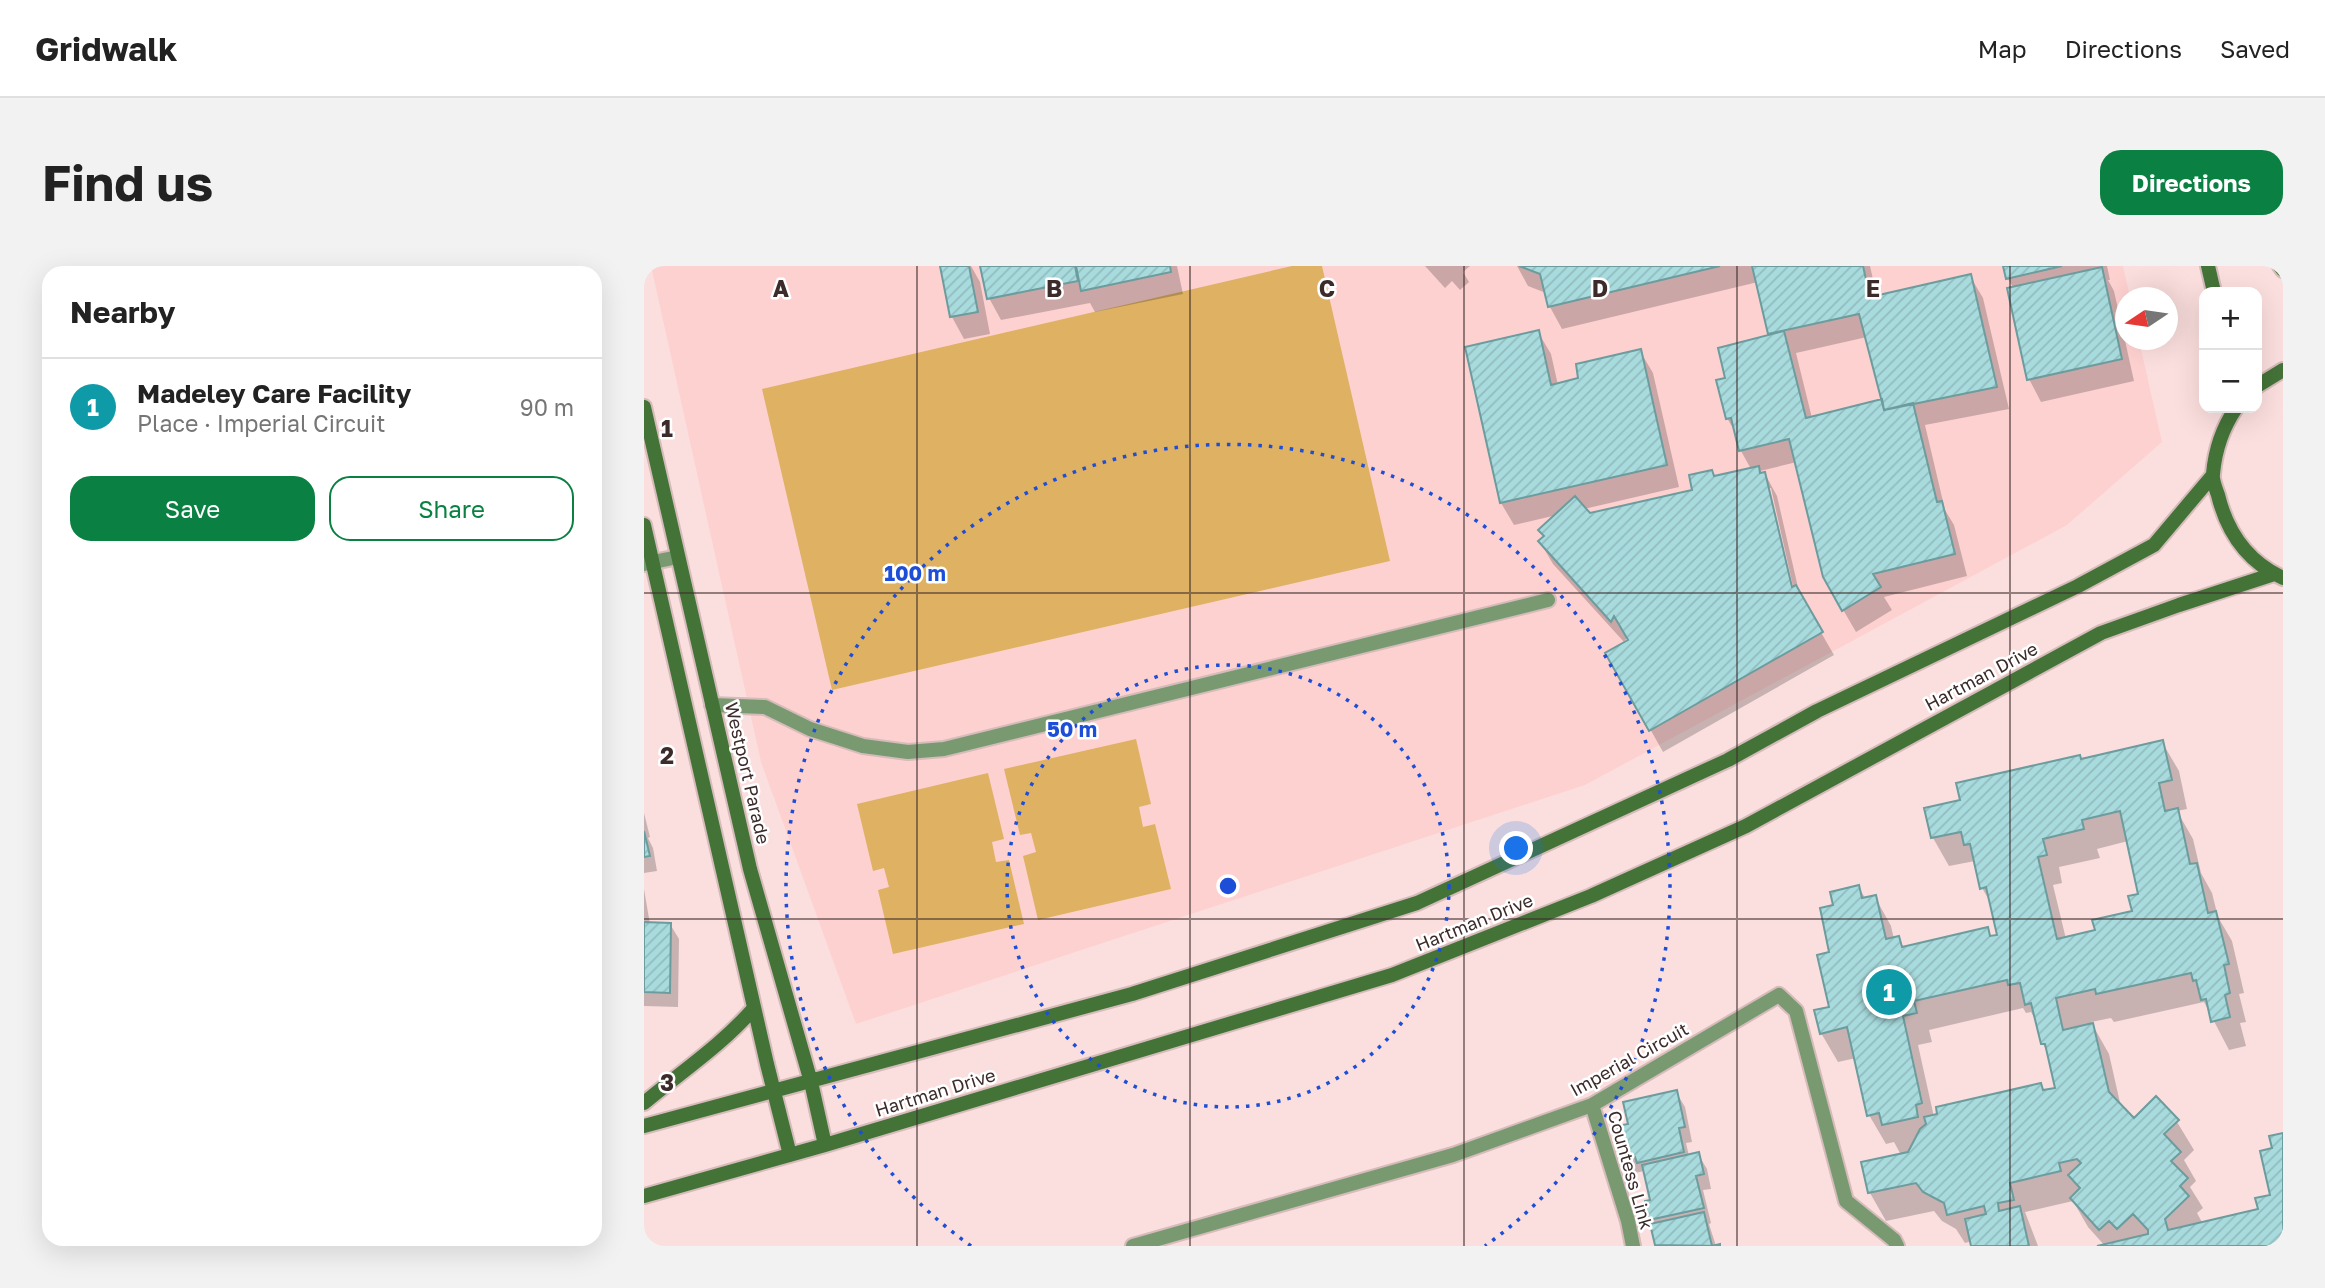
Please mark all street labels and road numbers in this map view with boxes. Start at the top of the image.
street label: Hartman Drive [1921,637,2041,715]
street label: Westport Parade [721,700,775,846]
street label: Hartman Drive [1412,888,1536,956]
street label: Imperial Circuit [1566,1017,1692,1101]
street label: Hartman Drive [872,1063,998,1121]
street label: Countess Link [1604,1108,1658,1232]

